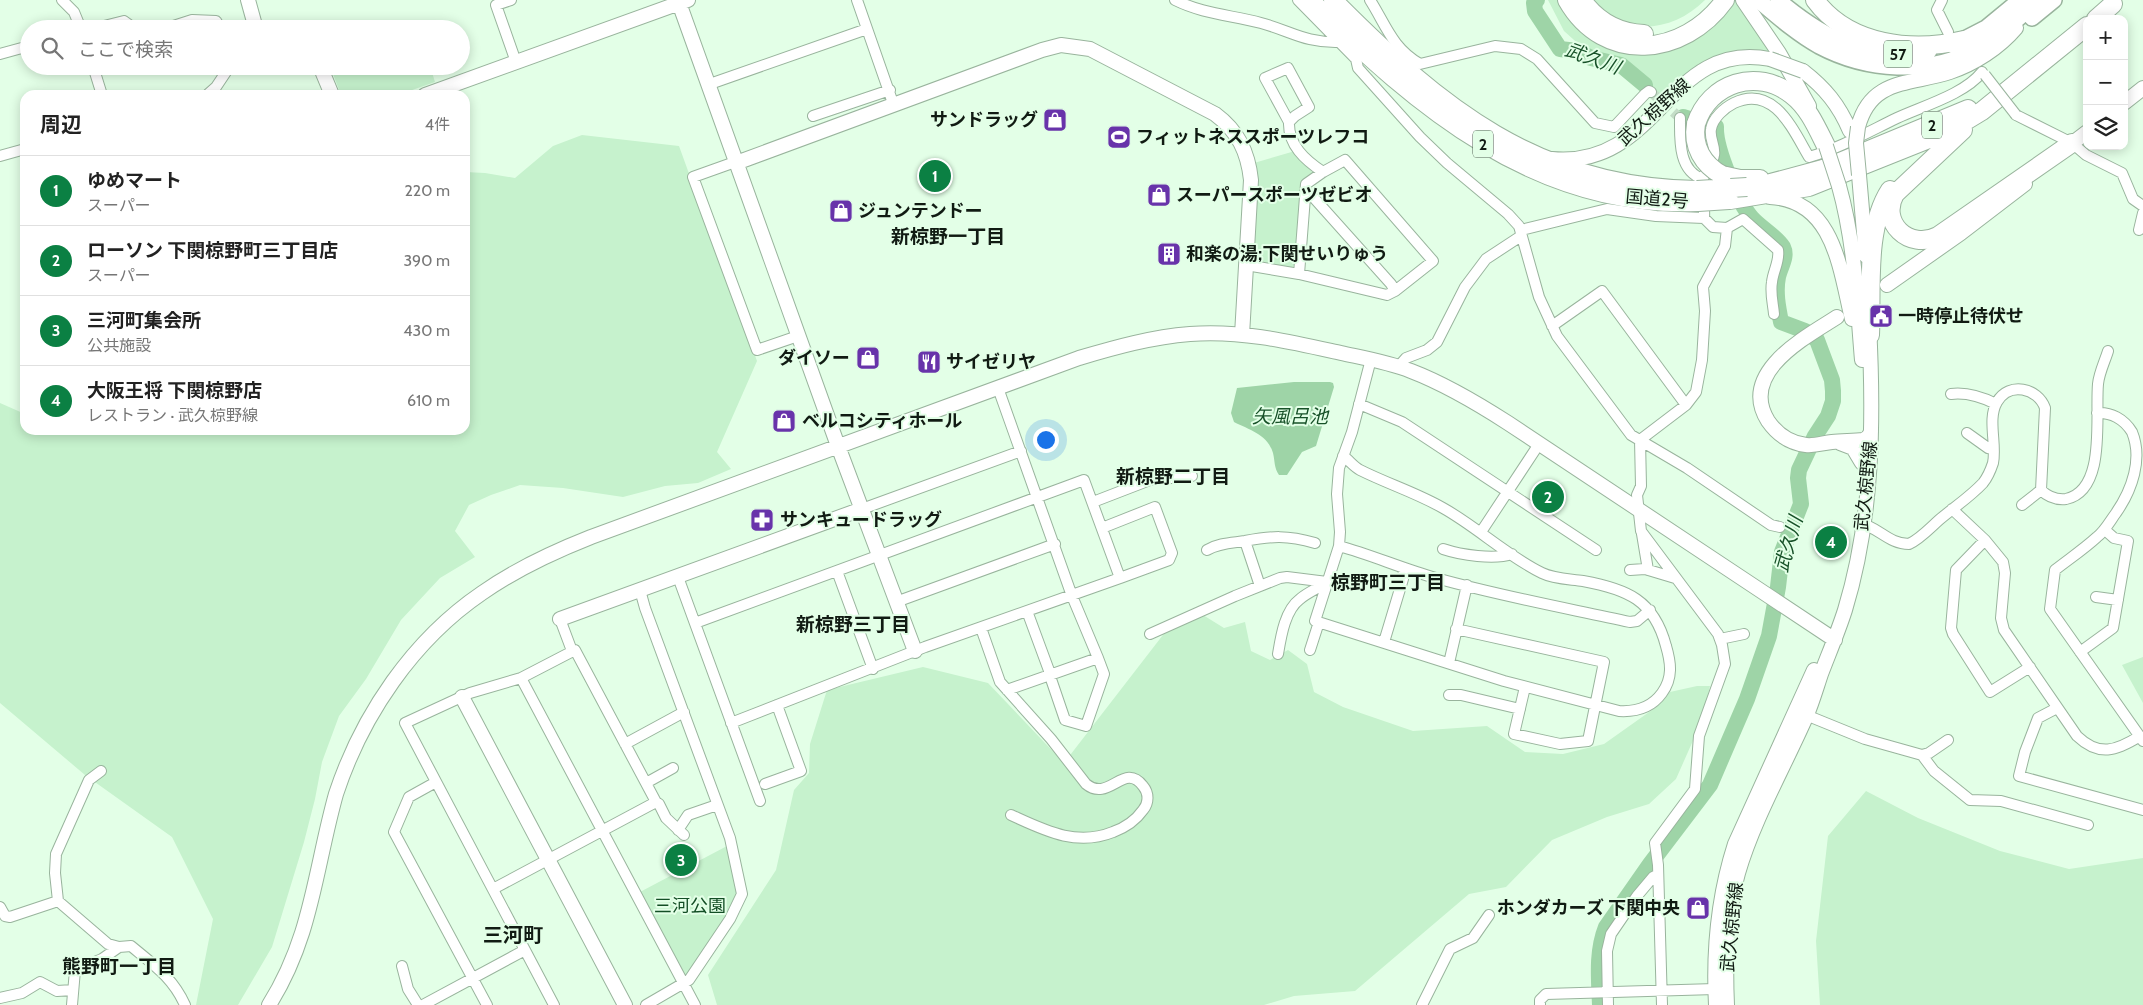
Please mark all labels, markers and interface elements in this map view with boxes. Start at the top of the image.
map controls [2083,15,2128,150]
button: + [2083,15,2128,60]
search box [20,20,470,75]
icon: search [38,34,66,62]
text: ここで検索 [78,38,173,61]
water label: 武久川 [1562,38,1625,80]
road number: 57 [1884,41,1912,68]
button: − [2083,60,2128,105]
street label: 武久椋野線 [1613,74,1695,150]
button: layers [2083,105,2128,150]
shop icon: サンドラッグ [1042,107,1068,133]
place label: サンドラッグ [930,109,1038,131]
text: 周辺 [40,112,82,137]
road number: 2 [1922,112,1942,138]
text: 4件 [425,115,450,134]
sports icon: フィットネススポーツレフコ [1106,124,1132,150]
place label: フィットネススポーツレフコ [1136,126,1369,148]
road number: 2 [1473,130,1493,158]
pin: 1 [919,157,951,195]
text: ゆめマート [87,169,182,192]
text: 1 [53,181,59,200]
text: 220 m [404,181,450,200]
shop icon: スーパースポーツゼビオ [1146,182,1172,208]
place label: スーパースポーツゼビオ [1176,184,1373,206]
street label: 国道2号 [1624,185,1690,213]
text: スーパー [87,196,151,215]
shop icon: ジュンテンドー [828,198,854,224]
place label: ジュンテンドー [858,200,983,222]
district label: 新椋野一丁目 [891,225,1005,248]
text: ローソン 下関椋野町三丁目店 [87,239,338,262]
building icon: 和楽の湯;下関せいりゅう [1156,241,1182,267]
place label: 和楽の湯;下関せいりゅう [1186,243,1388,265]
text: 2 [52,251,60,270]
text: 390 m [403,251,450,270]
text: スーパー [87,266,151,285]
public building icon: 一時停止待伏せ [1868,303,1894,329]
place label: 一時停止待伏せ [1898,305,2024,327]
text: 三河町集会所 [87,309,201,332]
text: 3 [52,321,60,340]
text: 430 m [403,321,450,340]
text: 公共施設 [87,336,151,355]
shop icon: ダイソー [855,345,881,371]
place label: ダイソー [778,347,850,369]
restaurant icon: サイゼリヤ [916,349,942,375]
place label: サイゼリヤ [946,351,1036,373]
text: 大阪王将 下関椋野店 [87,379,262,402]
text: 4 [51,391,61,410]
text: 610 m [407,391,450,410]
water label: 矢風呂池 [1252,405,1330,428]
text: レストラン · 武久椋野線 [87,406,258,425]
shop icon: ベルコシティホール [771,408,797,434]
place label: ベルコシティホール [802,410,963,432]
your location [1033,427,1059,453]
street label: 武久椋野線 [1850,440,1882,532]
district label: 新椋野二丁目 [1116,465,1230,488]
pin: 2 [1532,478,1564,516]
pharmacy icon: サンキュードラッグ [749,507,775,533]
place label: サンキュードラッグ [780,509,942,531]
water label: 武久川 [1770,512,1808,575]
pin: 4 [1815,523,1847,561]
district label: 椋野町三丁目 [1331,571,1445,594]
district label: 新椋野三丁目 [796,613,910,636]
pin: 3 [665,841,697,879]
street label: 武久椋野線 [1716,881,1748,973]
park label: 三河公園 [654,895,726,917]
shop icon: ホンダカーズ 下関中央 [1685,895,1711,921]
place label: ホンダカーズ 下関中央 [1497,897,1680,919]
district label: 三河町 [483,923,543,947]
district label: 熊野町一丁目 [62,955,176,978]

